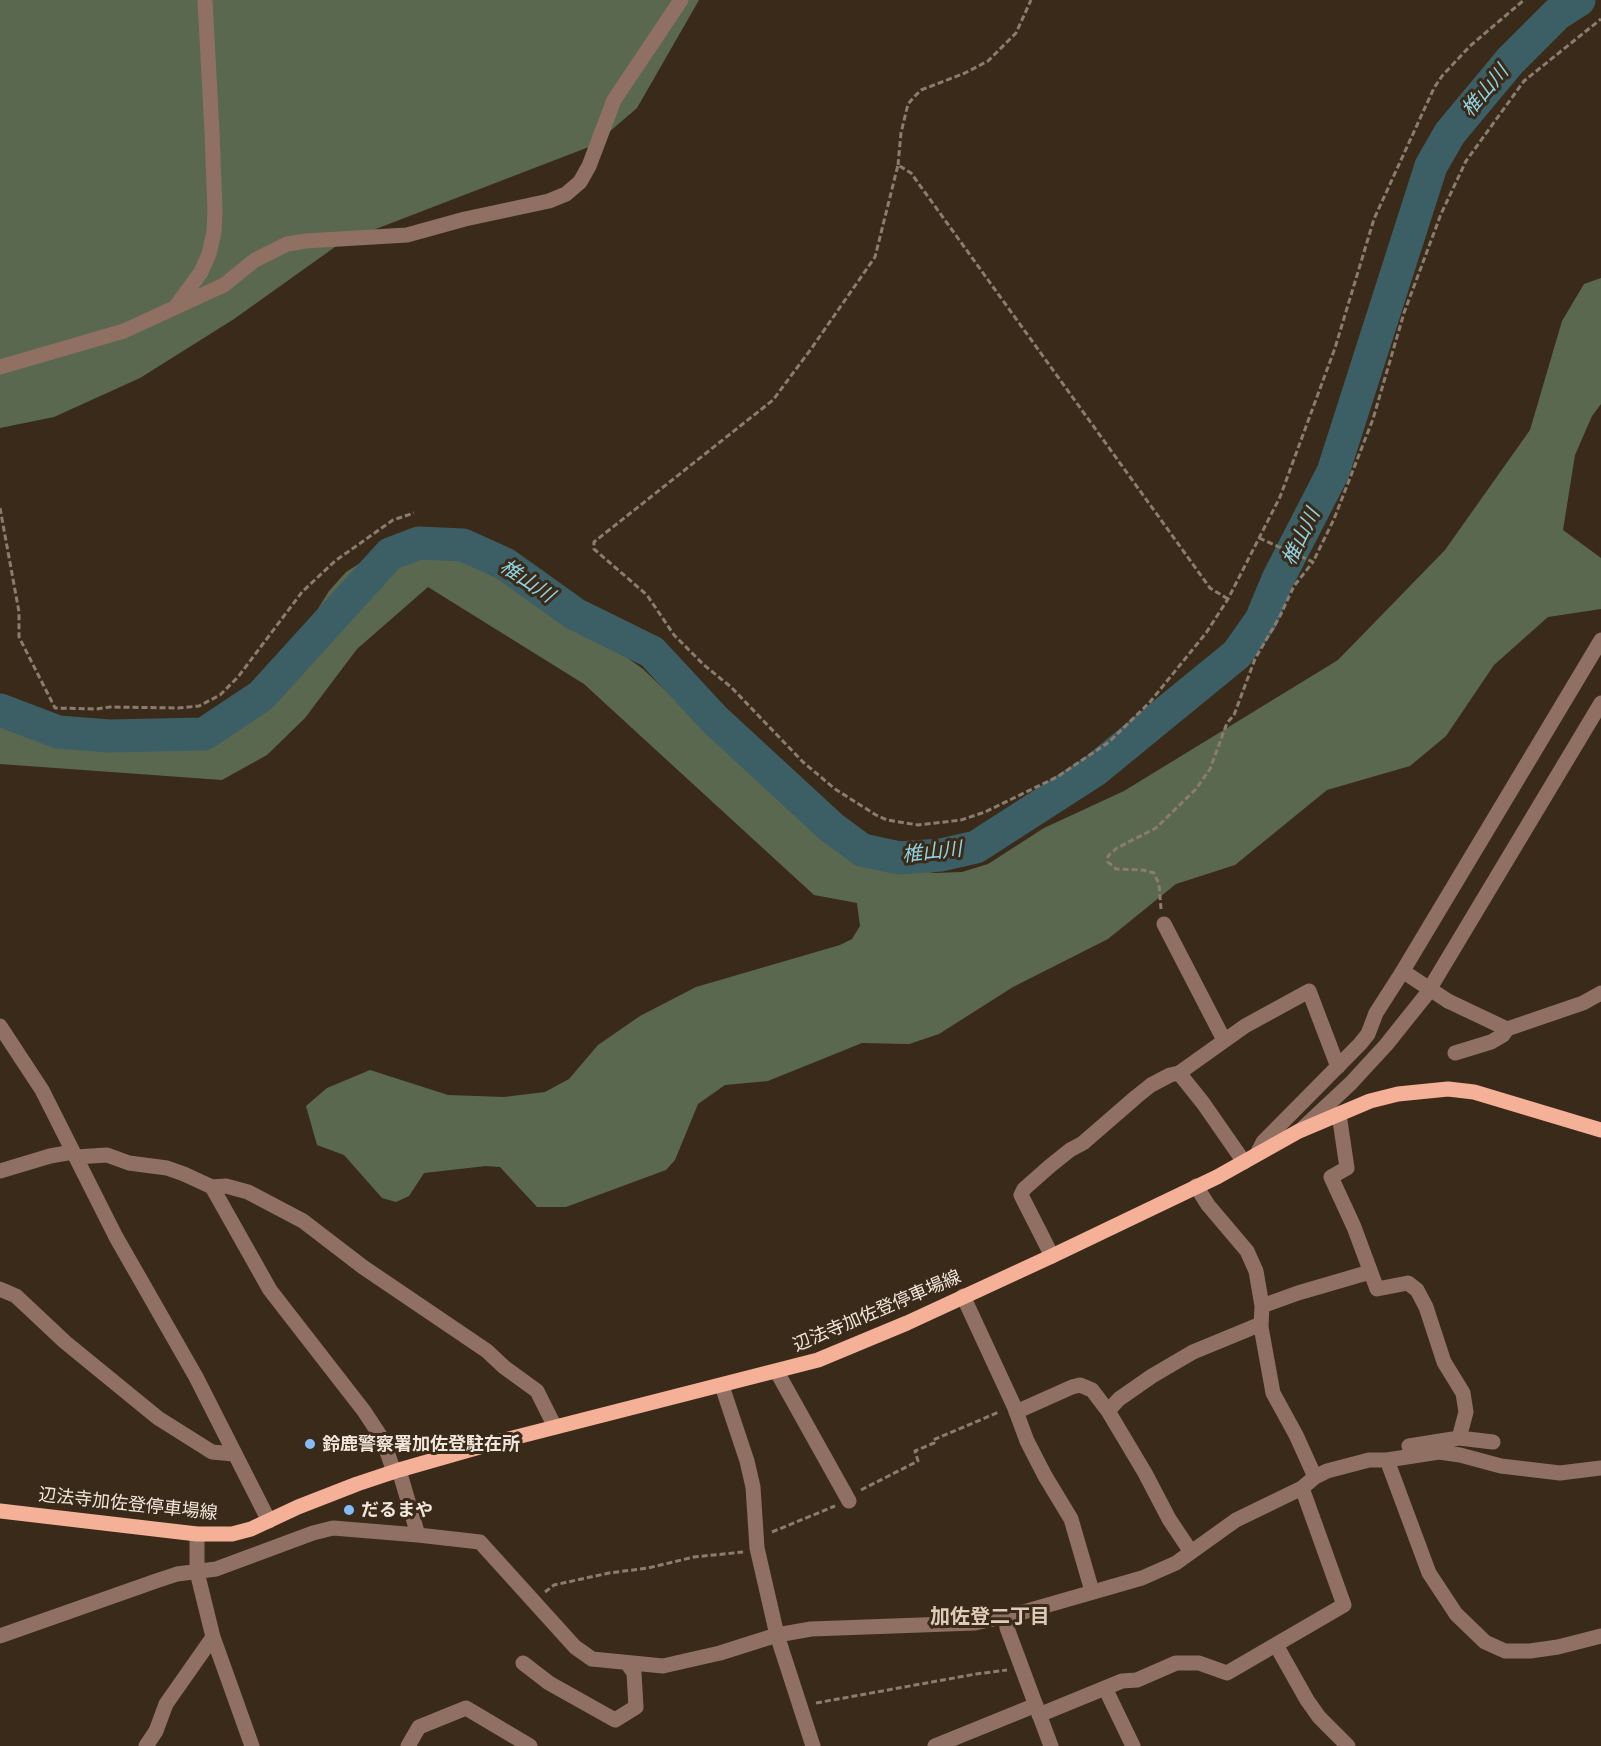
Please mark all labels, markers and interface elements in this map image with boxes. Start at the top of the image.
water label: 椎山川 [1457,60,1513,122]
water label: 椎山川 [1277,505,1325,569]
water label: 椎山川 [495,554,559,608]
water label: 椎山川 [901,837,963,867]
street label: 辺法寺加佐登停車場線 [790,1266,964,1356]
place label: 鈴鹿警察署加佐登駐在所 [322,1433,520,1455]
marker: 鈴鹿警察署加佐登駐在所 [303,1437,317,1451]
street label: 辺法寺加佐登停車場線 [37,1484,219,1524]
place label: だるまや [361,1499,433,1521]
marker: だるまや [342,1503,356,1517]
district label: 加佐登二丁目 [930,1605,1050,1629]

